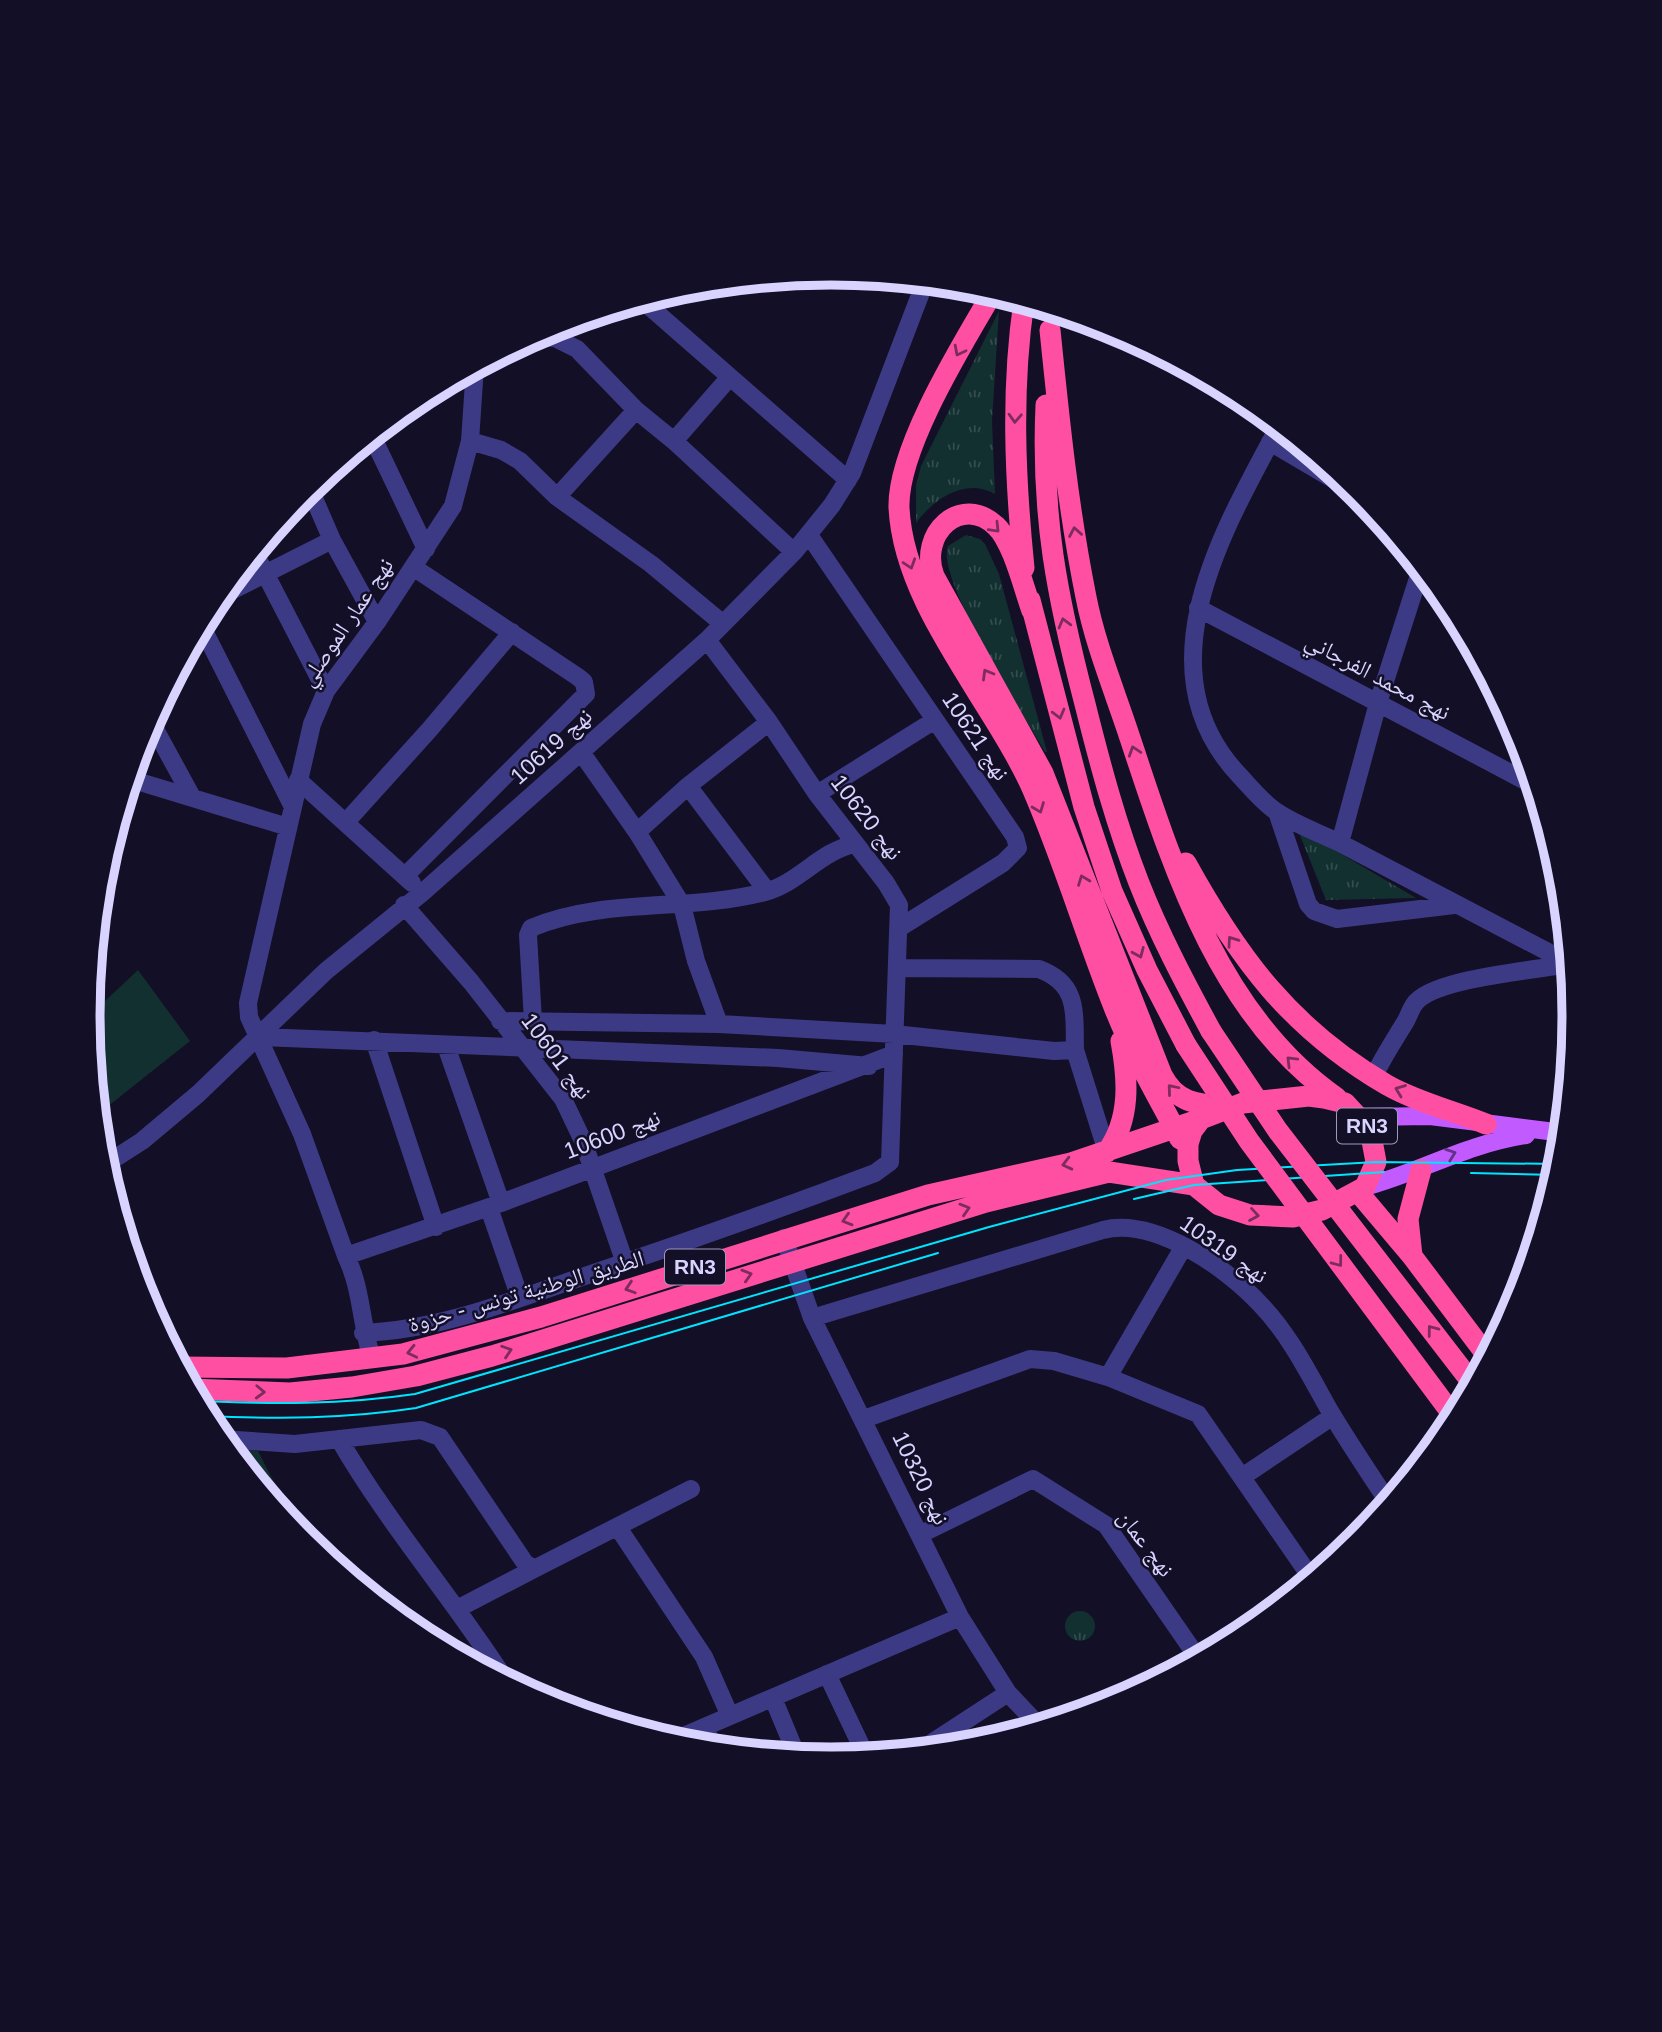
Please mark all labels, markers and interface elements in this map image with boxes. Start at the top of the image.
one-way arrow [954,344,968,356]
one-way arrow [1008,413,1023,424]
one-way arrow [987,520,1000,533]
one-way arrow [1068,526,1083,538]
street label: نهج عمار الموصلي [294,553,403,694]
one-way arrow [902,558,916,570]
one-way arrow [1058,617,1072,629]
street label: نهج محمد الفرجاني [1298,627,1455,730]
one-way arrow [982,669,995,682]
street label: نهج 10621 [935,687,1015,786]
street label: نهج 10619 [505,703,598,791]
one-way arrow [1051,708,1066,720]
one-way arrow [1128,746,1142,758]
street label: نهج 10620 [824,769,908,866]
one-way arrow [1031,802,1045,814]
one-way arrow [1078,874,1092,886]
one-way arrow [1228,936,1240,949]
one-way arrow [1131,946,1145,958]
street label: نهج 10601 [515,1008,598,1105]
one-way arrow [1287,1057,1299,1069]
one-way arrow [1167,1084,1180,1096]
one-way arrow [1394,1085,1406,1099]
street label: نهج 10600 [560,1104,664,1166]
road number: RN3 [1337,1108,1397,1144]
one-way arrow [1444,1148,1456,1162]
one-way arrow [1061,1156,1073,1170]
one-way arrow [959,1202,971,1217]
one-way arrow [1248,1206,1260,1221]
street label: نهج 10319 [1174,1209,1273,1290]
one-way arrow [841,1211,853,1226]
street label: الطريق الوطنية تونس - حزوة [405,1245,647,1338]
road number: RN3 [665,1250,725,1284]
one-way arrow [1329,1254,1342,1266]
one-way arrow [741,1269,753,1283]
one-way arrow [624,1280,636,1295]
one-way arrow [1428,1325,1440,1338]
one-way arrow [406,1344,418,1358]
one-way arrow [501,1345,513,1360]
one-way arrow [254,1384,265,1399]
street label: نهج 10320 [885,1427,955,1530]
street label: نهج عمان [1111,1504,1180,1583]

